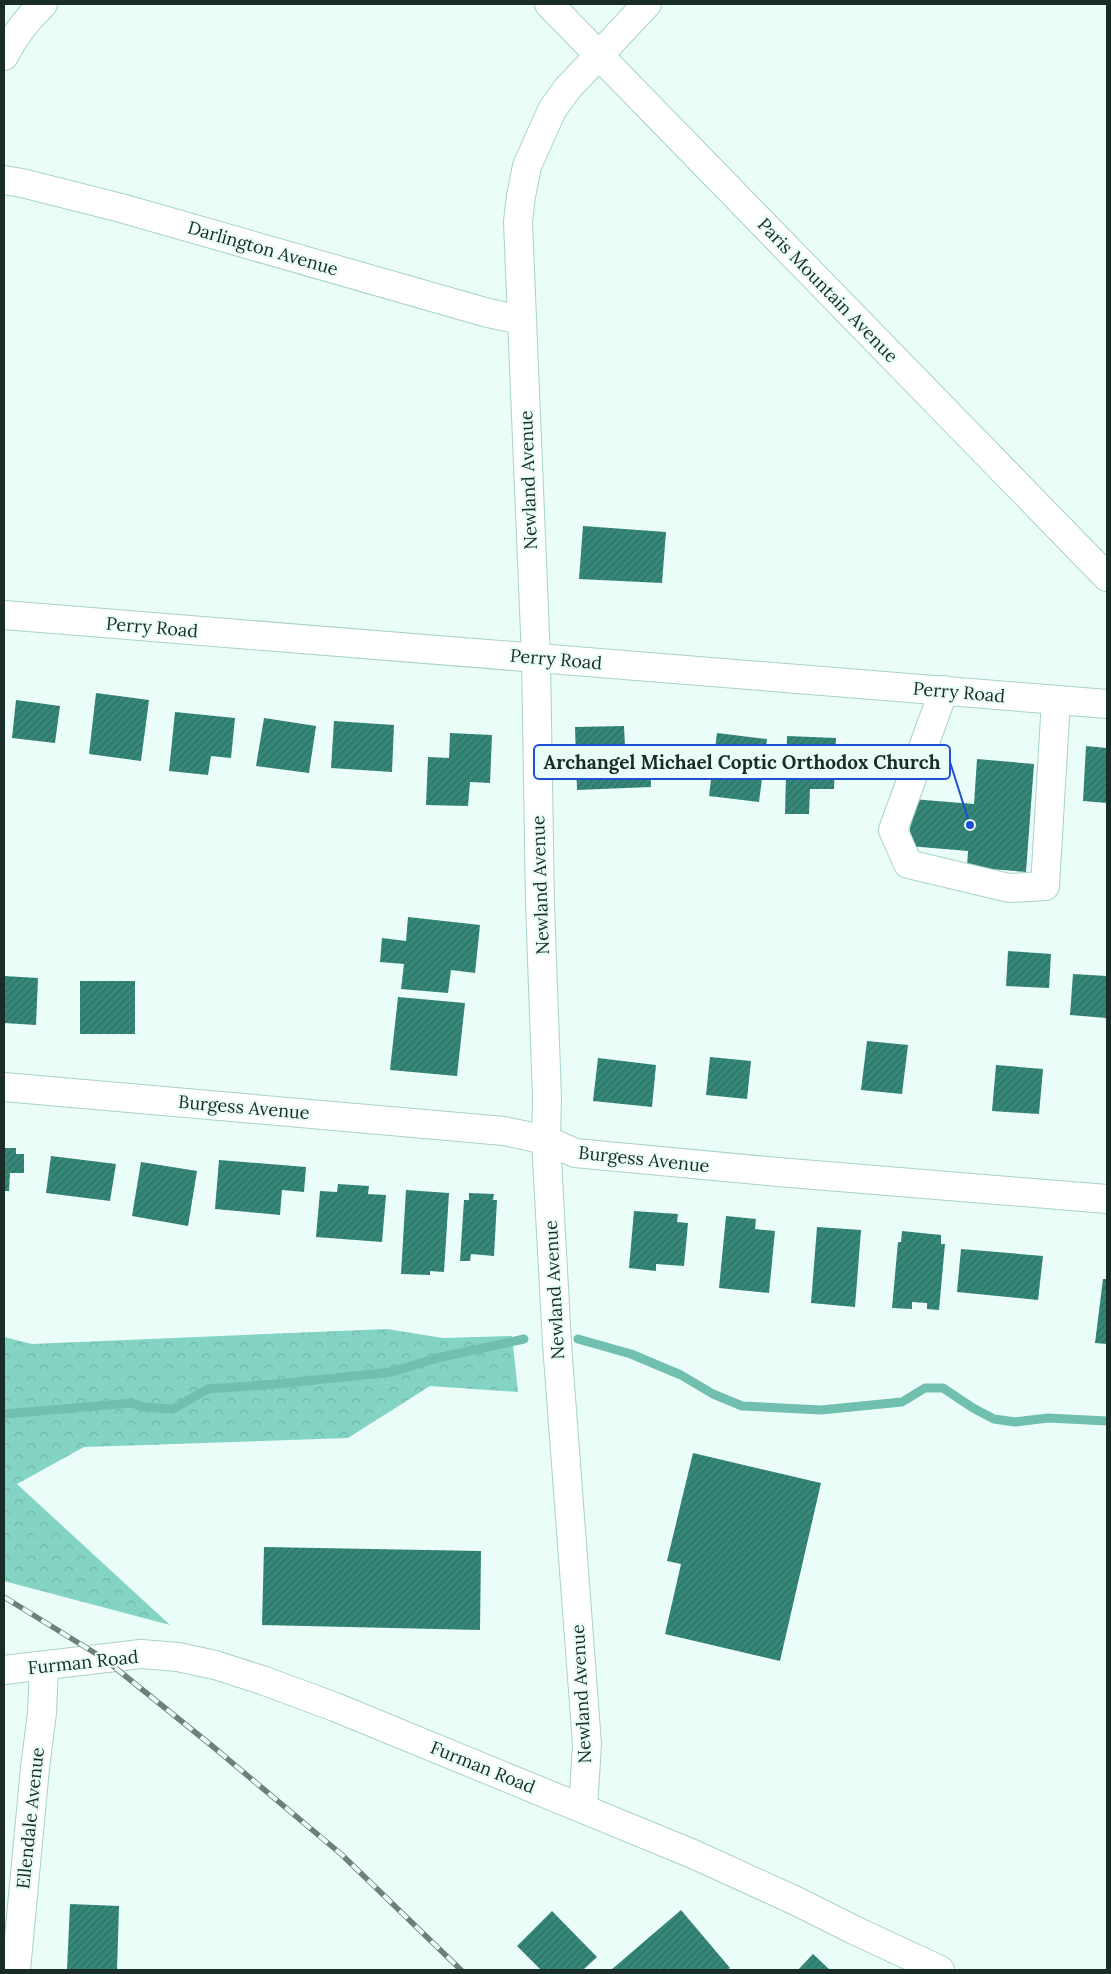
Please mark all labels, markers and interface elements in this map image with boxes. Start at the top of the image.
street label: Paris Mountain Avenue [753,213,903,367]
street label: Darlington Avenue [185,216,341,281]
street label: Newland Avenue [514,410,542,550]
street label: Perry Road [105,612,199,643]
street label: Perry Road [509,644,603,675]
street label: Perry Road [912,677,1006,708]
callout: Archangel Michael Coptic Orthodox Church [534,745,950,779]
text: Archangel Michael Coptic Orthodox Church [544,750,941,774]
street label: Newland Avenue [526,815,554,955]
street label: Burgess Avenue [177,1090,311,1124]
street label: Burgess Avenue [577,1141,711,1177]
street label: Newland Avenue [539,1220,569,1360]
street label: Newland Avenue [566,1624,596,1764]
street label: Furman Road [27,1645,140,1679]
street label: Furman Road [427,1736,539,1799]
street label: Ellendale Avenue [11,1746,49,1890]

